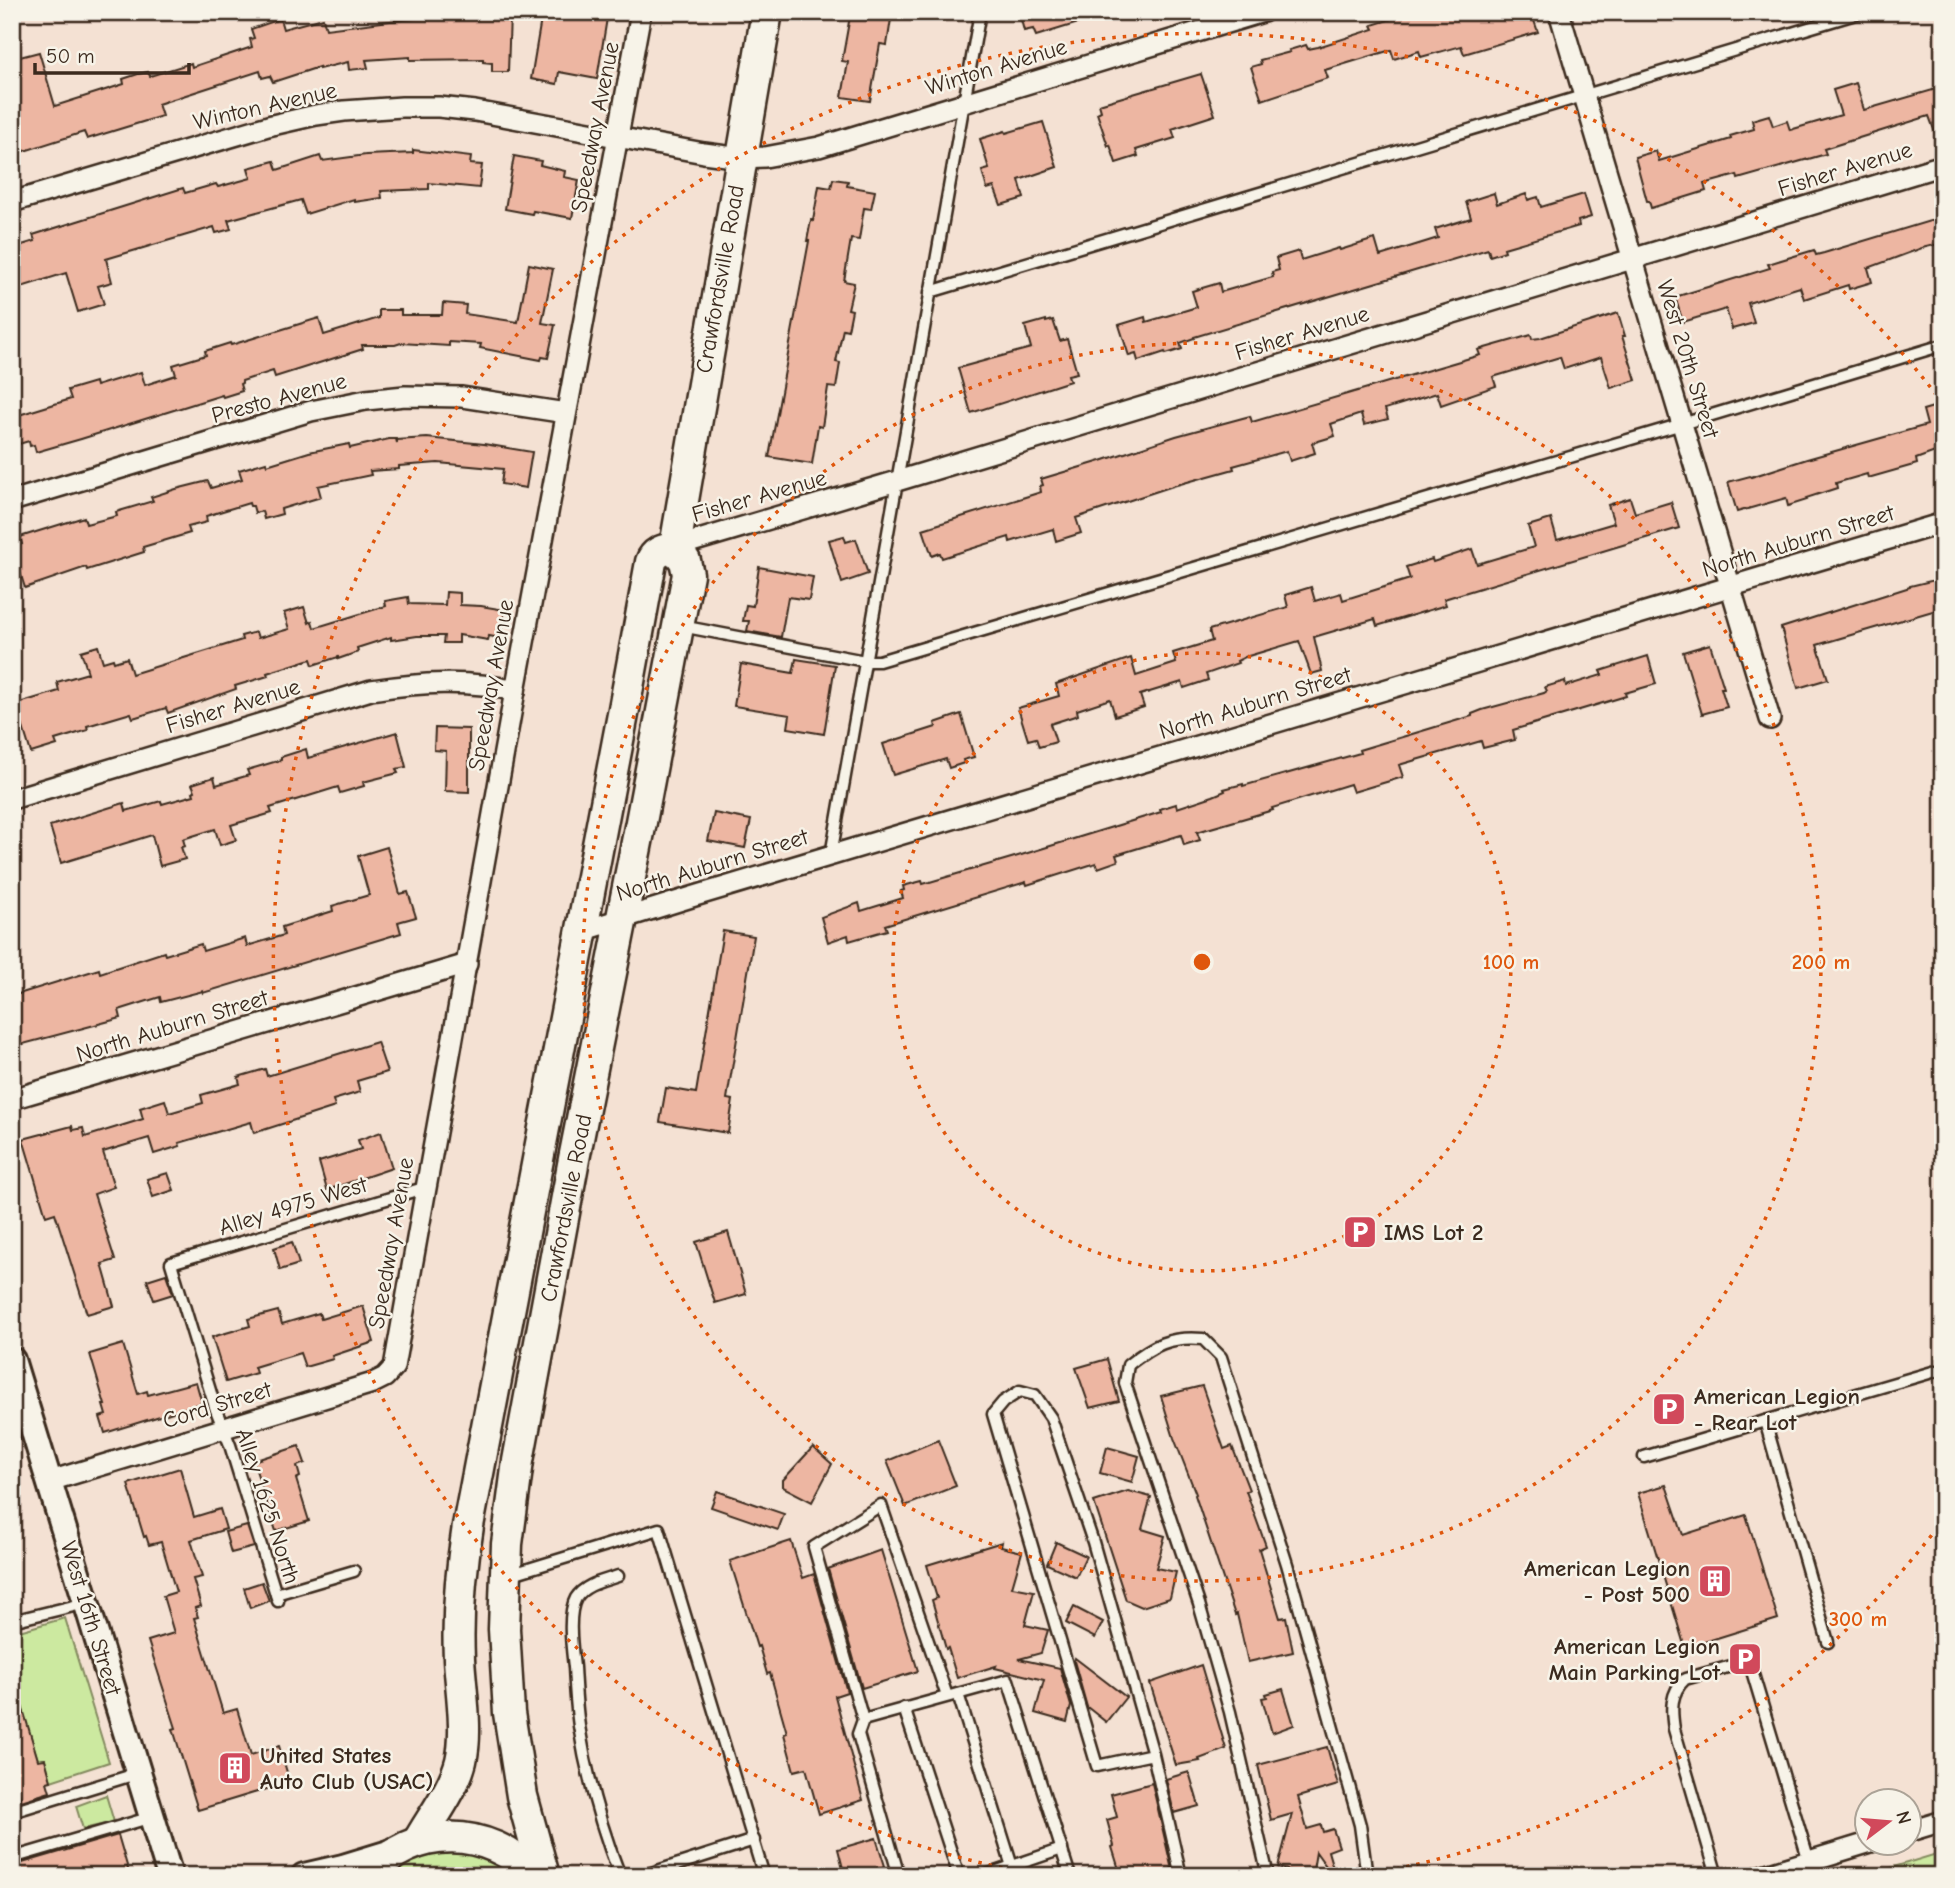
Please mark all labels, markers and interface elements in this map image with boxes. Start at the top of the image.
scale bar [35,32,189,76]
street label: Winton Avenue [922,33,1070,101]
street label: Speedway Avenue [565,39,625,215]
text: 50 m [46,44,95,68]
street label: Winton Avenue [191,76,339,136]
street label: Fisher Avenue [1775,136,1915,202]
street label: Crawfordsville Road [690,183,750,375]
street label: West 20th Street [1651,277,1725,443]
street label: Fisher Avenue [1232,300,1372,366]
street label: Presto Avenue [209,367,349,429]
street label: Fisher Avenue [689,464,829,528]
street label: North Auburn Street [1699,499,1899,583]
street label: Speedway Avenue [463,597,519,773]
street label: North Auburn Street [1156,661,1356,745]
street label: Fisher Avenue [163,673,303,739]
street label: North Auburn Street [613,823,813,907]
centre of rings [1190,950,1214,974]
text: 100 m [1483,950,1539,974]
text: 200 m [1792,950,1850,974]
street label: North Auburn Street [73,984,273,1068]
street label: Crawfordsville Road [535,1112,597,1304]
street label: Speedway Avenue [363,1155,419,1331]
street label: Alley 4975 West [216,1170,372,1241]
parking icon: IMS Lot 2 [1341,1213,1379,1251]
place label: IMS Lot 2 [1384,1219,1483,1246]
street label: Cord Street [159,1375,276,1434]
place label: American Legion - Rear Lot [1694,1383,1860,1436]
parking icon: American Legion - Rear Lot [1650,1390,1688,1428]
street label: Alley 1625 North [230,1425,306,1587]
street label: West 16th Street [55,1538,128,1700]
place label: American Legion - Post 500 [1524,1555,1690,1608]
building icon: American Legion - Post 500 [1696,1562,1734,1600]
text: 300 m [1829,1607,1887,1631]
place label: American Legion Main Parking Lot [1549,1633,1720,1686]
parking icon: American Legion Main Parking Lot [1726,1640,1764,1678]
place label: United States Auto Club (USAC) [260,1742,434,1795]
building icon: United States Auto Club (USAC) [216,1749,254,1787]
north arrow [1854,1786,1924,1856]
text: N [1891,1809,1916,1827]

